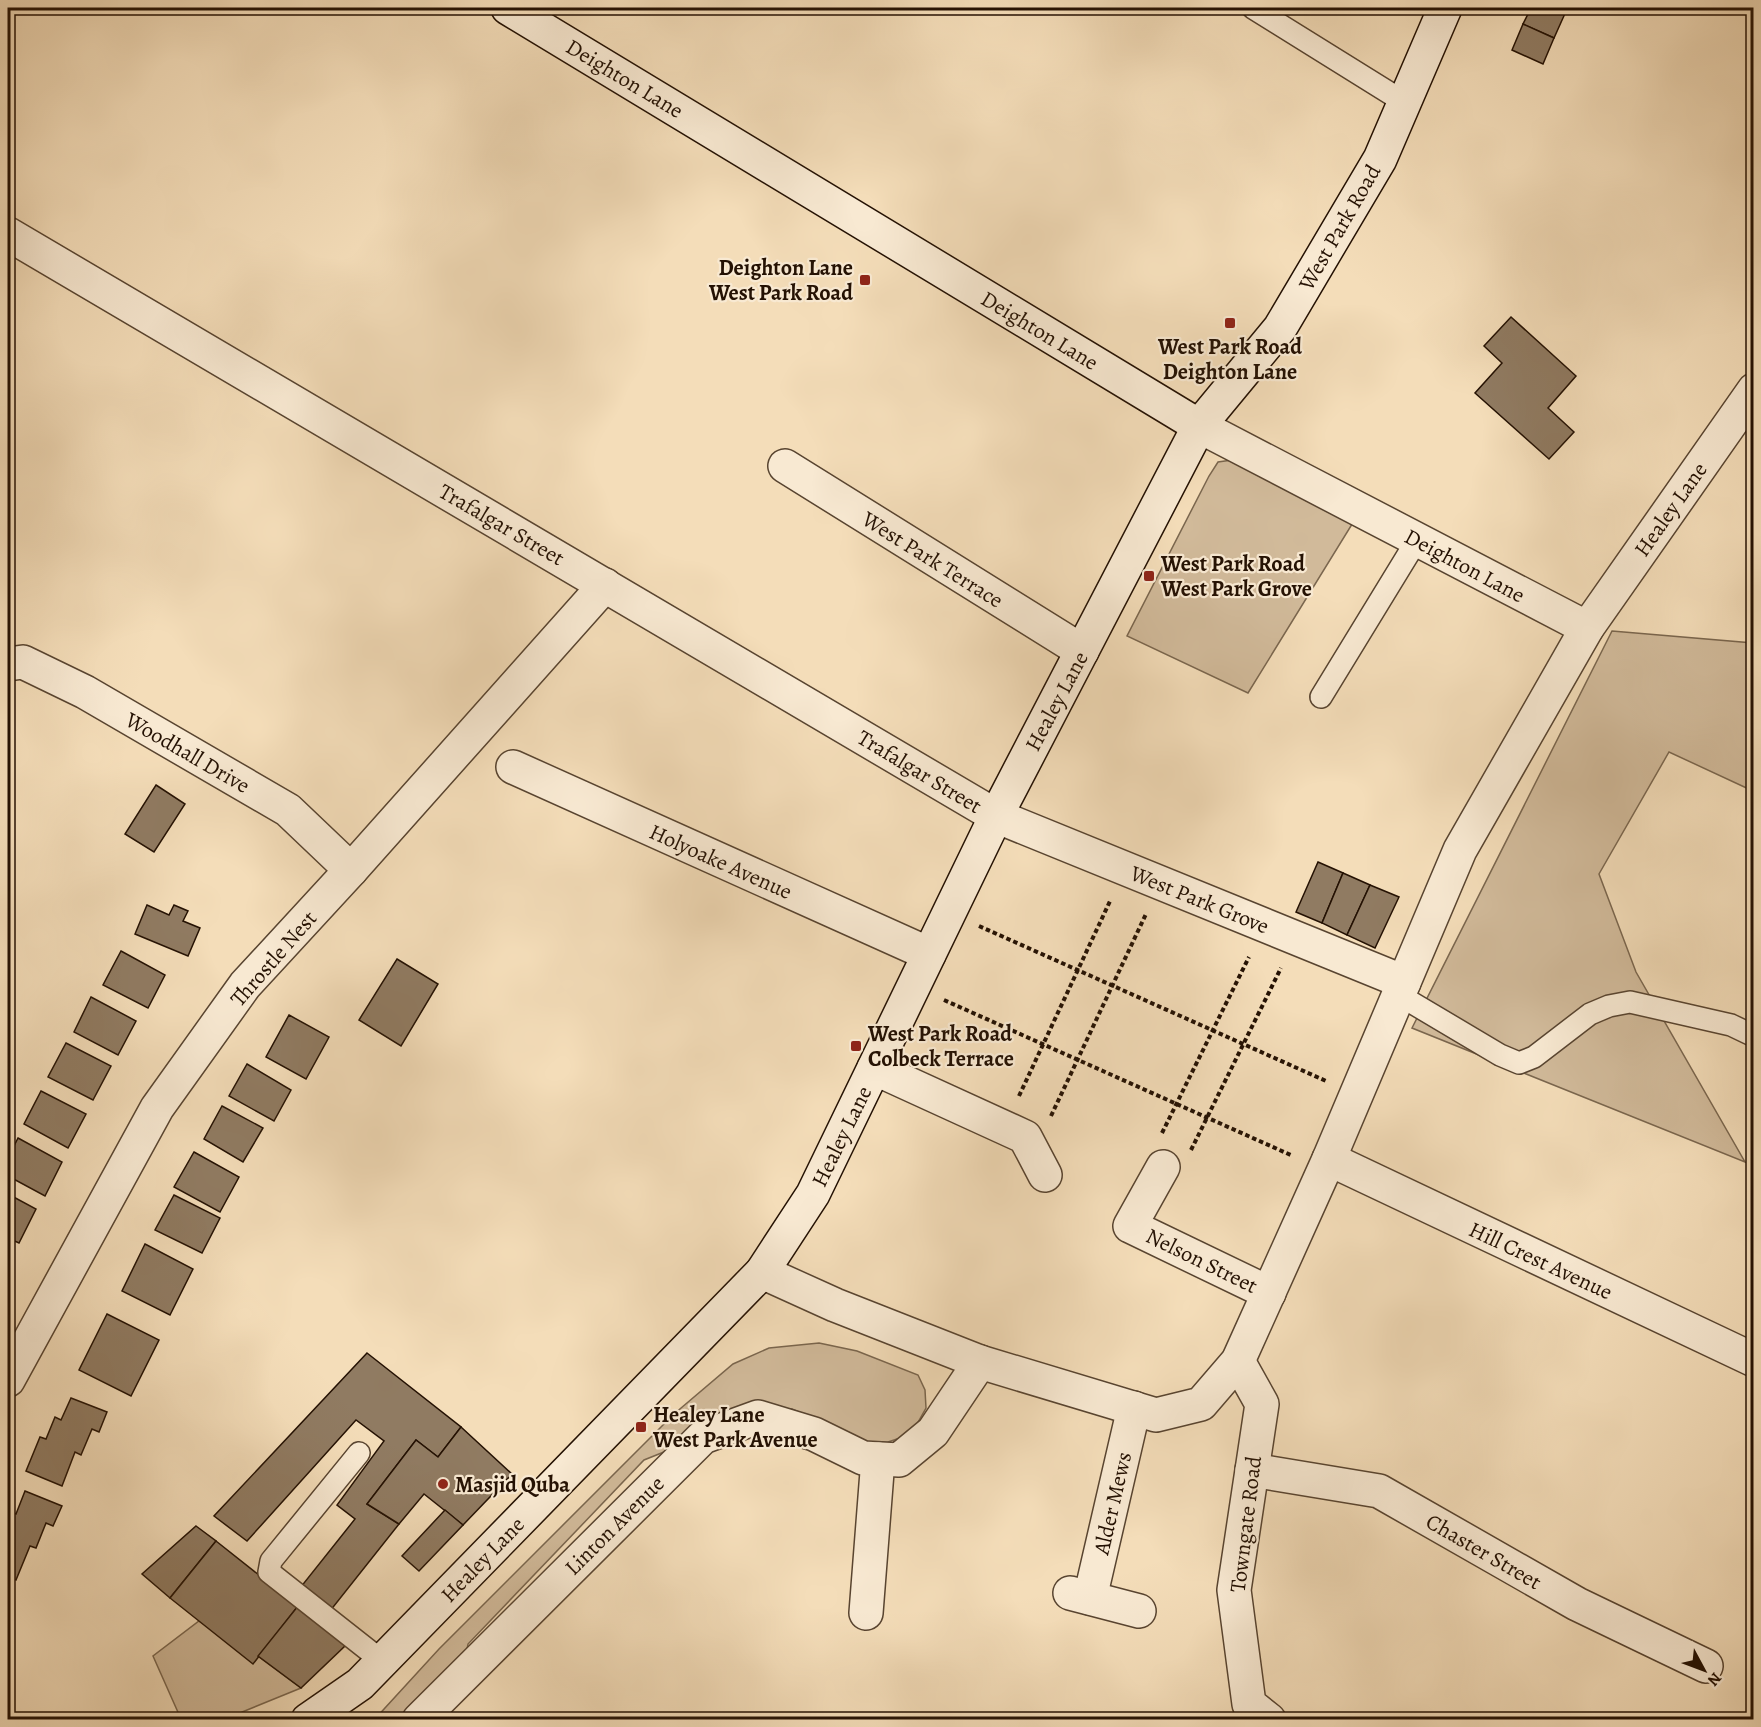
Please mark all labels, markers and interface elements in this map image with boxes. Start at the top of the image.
street label: Deighton Lane [560,32,689,126]
street label: West Park Road [1291,159,1388,297]
place label: Deighton Lane West Park Road [708,253,853,308]
marker: Deighton Lane West Park Road [858,273,872,287]
street label: Deighton Lane [975,284,1104,378]
marker: West Park Road Deighton Lane [1223,316,1237,330]
place label: West Park Road Deighton Lane [1157,332,1302,387]
street label: Healey Lane [1627,456,1714,563]
street label: Trafalgar Street [433,477,570,573]
street label: West Park Terrace [855,504,1009,615]
street label: Deighton Lane [1399,522,1530,610]
place label: West Park Road West Park Grove [1160,549,1312,604]
marker: West Park Road West Park Grove [1142,569,1156,583]
street label: Healey Lane [1018,646,1096,757]
street label: Woodhall Drive [119,705,255,801]
street label: Trafalgar Street [852,723,987,821]
street label: Holyoake Avenue [644,817,797,907]
street label: West Park Grove [1125,858,1273,941]
street label: Throstle Nest [224,904,324,1013]
place label: West Park Road Colbeck Terrace [867,1019,1014,1074]
marker: West Park Road Colbeck Terrace [849,1039,863,1053]
street label: Healey Lane [805,1081,879,1192]
street label: Hill Crest Avenue [1464,1215,1617,1307]
street label: Nelson Street [1141,1221,1262,1301]
place label: Healey Lane West Park Avenue [652,1400,818,1455]
marker: Healey Lane West Park Avenue [634,1420,648,1434]
street label: Alder Mews [1086,1449,1139,1559]
street label: Towngate Road [1223,1454,1269,1594]
street label: Linton Avenue [558,1469,671,1582]
place label: Masjid Quba [455,1470,570,1500]
marker: Masjid Quba [436,1477,450,1491]
street label: Chaster Street [1420,1507,1547,1597]
street label: Healey Lane [434,1510,531,1609]
north arrow [1674,1640,1734,1700]
text: N [1702,1668,1727,1691]

